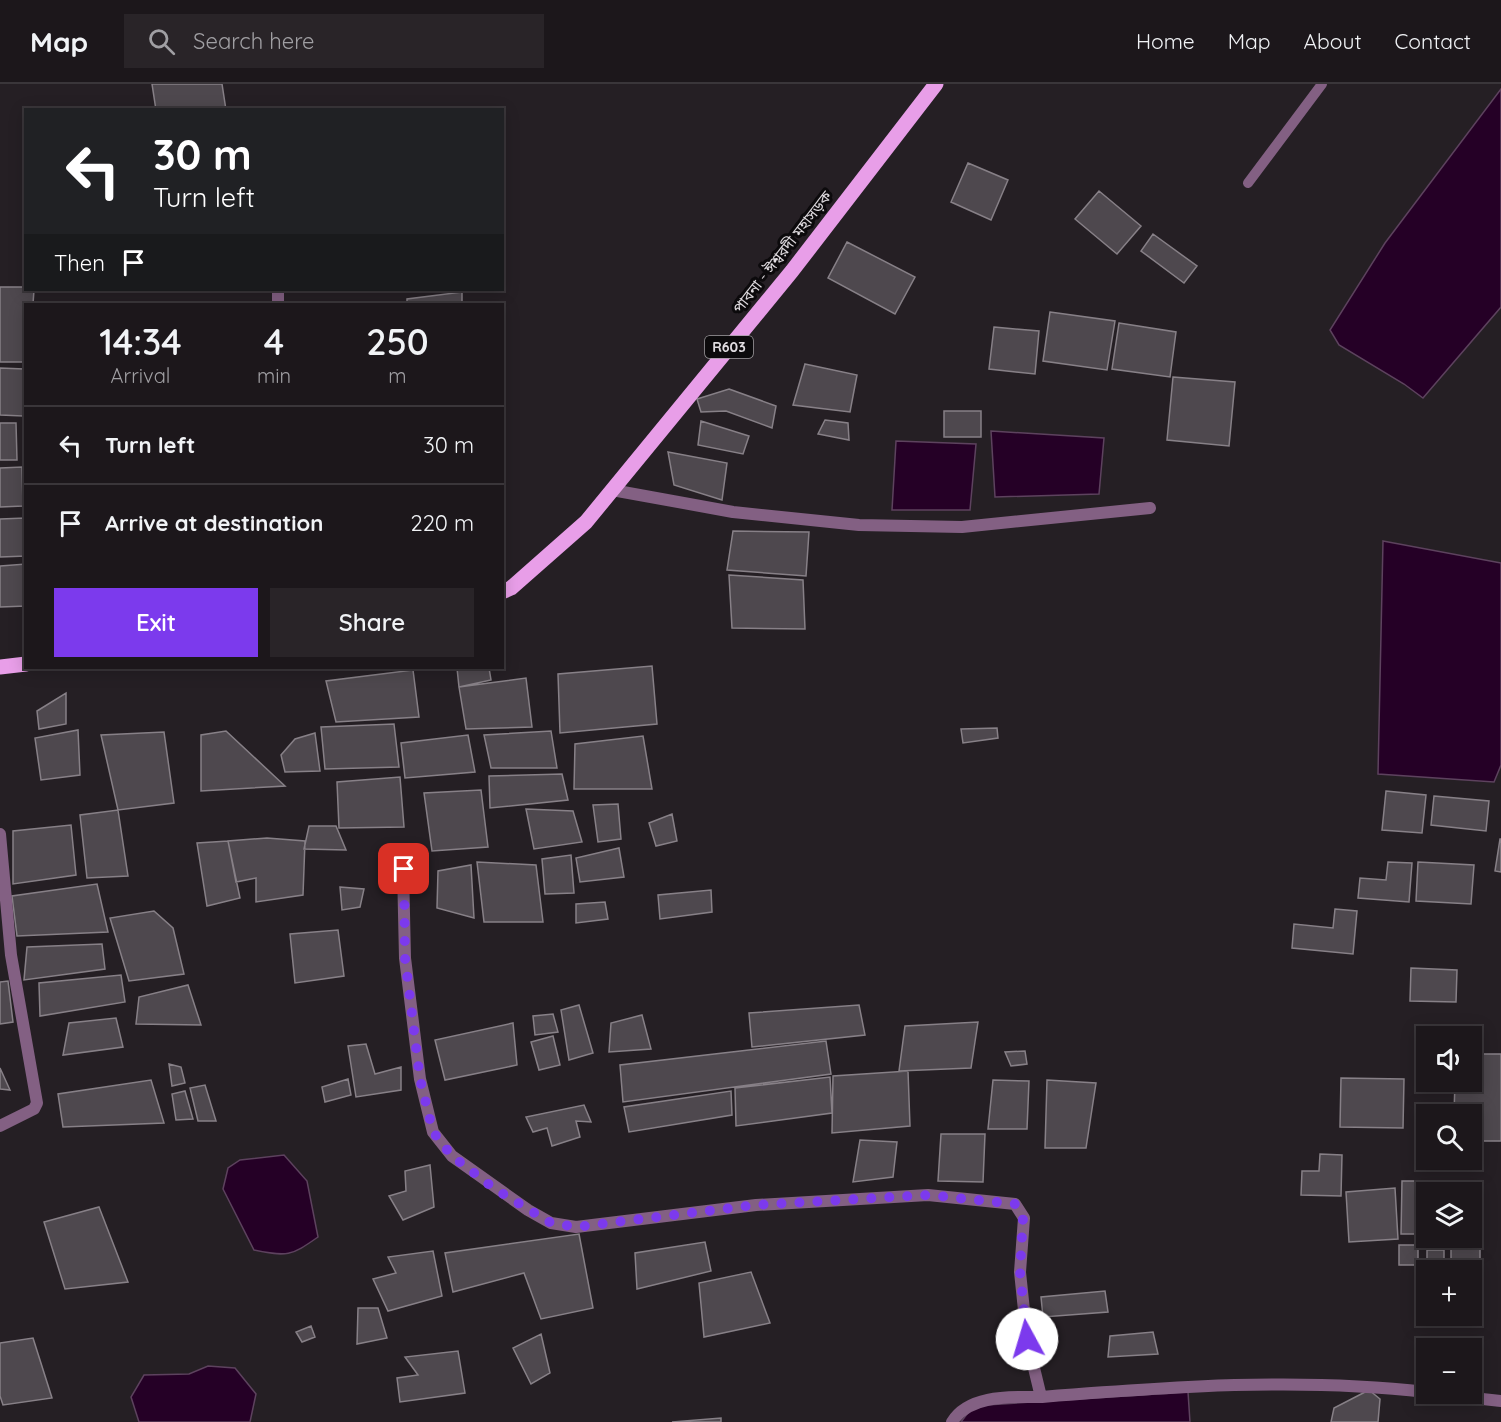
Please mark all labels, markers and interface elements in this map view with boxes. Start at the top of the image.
search box [124,14,544,68]
text: Map [30,24,88,59]
icon: search [145,25,178,58]
text: Search here [193,27,315,55]
text: Home [1136,28,1195,54]
text: Map [1228,28,1271,54]
text: About [1304,28,1362,54]
text: Contact [1395,28,1471,54]
text: 30 m [153,128,252,181]
icon: left [54,132,132,210]
text: Turn left [153,180,255,214]
street label: পাবনা - ঈশ্বরদী মহাসড়ক [728,186,836,317]
icon: arrive [117,246,150,279]
text: Then [54,249,105,277]
text: 14:34 [99,319,182,364]
text: 4 [264,319,284,364]
text: 250 [366,319,429,364]
road number: R603 [705,336,753,358]
text: Arrival [111,363,170,388]
text: min [257,363,291,388]
text: m [388,363,407,388]
icon: left [54,429,87,462]
text: Turn left [105,431,195,459]
text: 30 m [423,431,474,459]
icon: arrive [54,507,87,540]
text: Arrive at destination [105,509,323,537]
text: 220 m [410,509,474,537]
button: Exit [54,588,258,657]
button: Share [270,588,474,657]
pin [378,843,429,894]
icon: arrive [387,852,420,885]
map controls [1416,1026,1482,1404]
button: sound [1416,1026,1482,1092]
button: search [1416,1104,1482,1170]
button: layers [1416,1182,1482,1248]
button: + [1416,1260,1482,1326]
position arrow [995,1307,1059,1371]
button: − [1416,1338,1482,1404]

